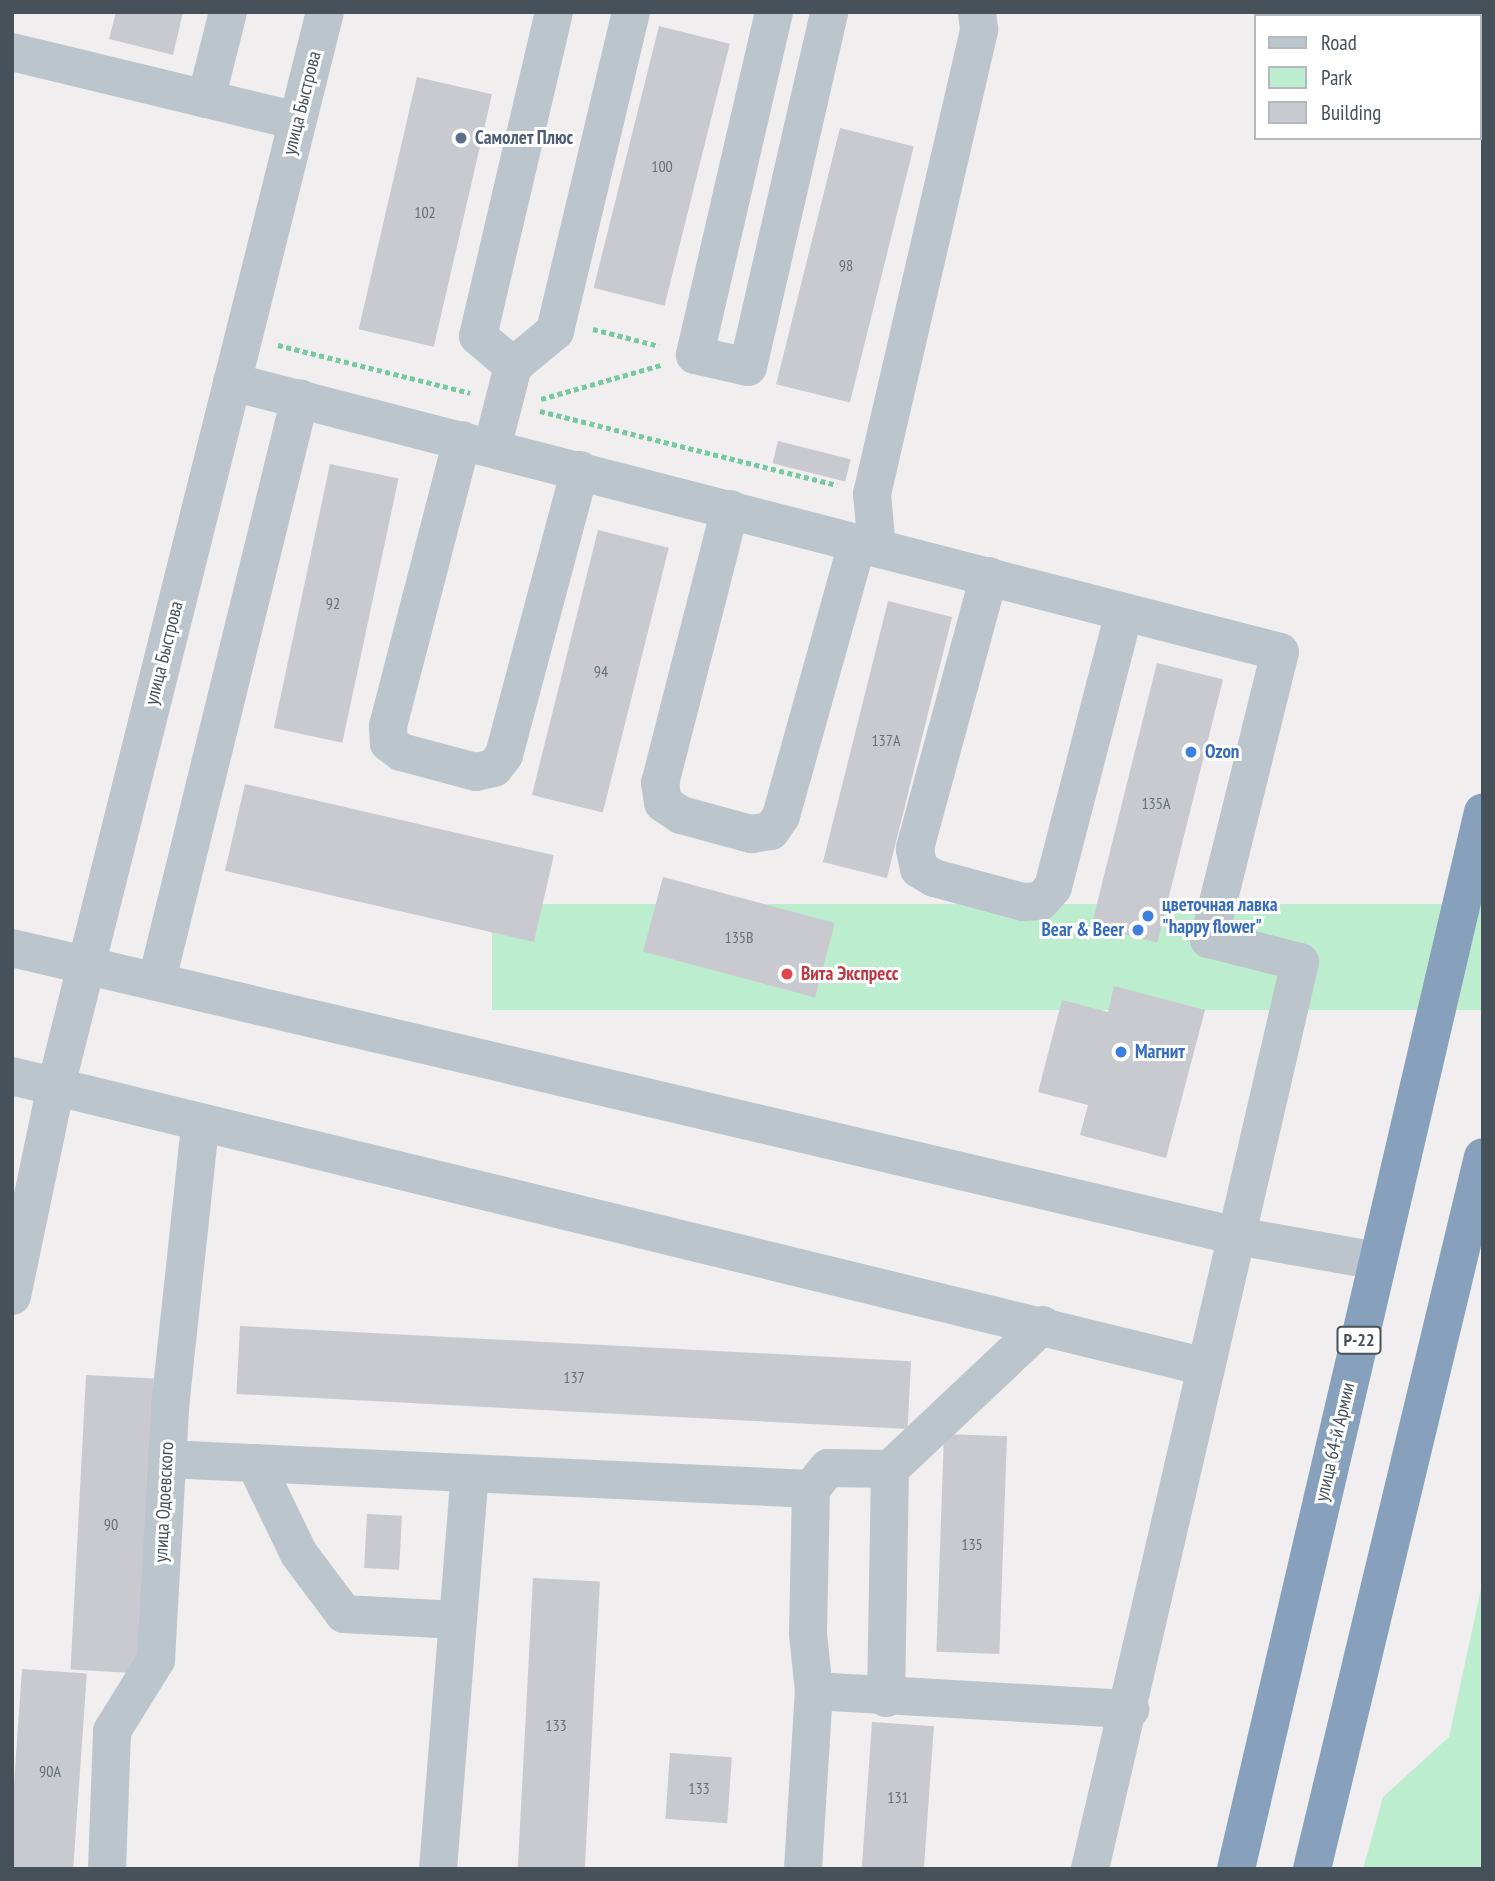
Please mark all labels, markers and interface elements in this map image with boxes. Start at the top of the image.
legend [1254,14,1481,140]
text: Road [1321,29,1357,56]
street label: улица Быстрова [278,49,326,157]
text: Park [1321,64,1352,91]
text: Building [1321,99,1381,126]
place label: Самолет Плюс [475,127,574,149]
marker: Самолет Плюс [453,130,469,146]
house number: 100 [651,156,673,176]
house number: 102 [414,202,436,222]
house number: 98 [839,255,853,275]
house number: 92 [326,593,340,613]
street label: улица Быстрова [140,599,188,707]
house number: 94 [594,661,608,681]
house number: 137А [871,730,901,750]
place label: Ozon [1205,741,1239,763]
marker: Ozon [1183,744,1199,760]
house number: 135А [1141,793,1171,813]
place label: цветочная лавка "happy flower" [1162,894,1278,938]
marker: цветочная лавка "happy flower" [1140,908,1156,924]
place label: Bear & Beer [1041,919,1124,941]
marker: Bear & Beer [1130,922,1146,938]
house number: 135В [724,927,754,947]
place label: Вита Экспресс [801,963,898,985]
marker: Вита Экспресс [779,966,795,982]
place label: Магнит [1135,1041,1185,1063]
marker: Магнит [1113,1044,1129,1060]
road number: Р-22 [1336,1325,1382,1354]
house number: 137 [563,1367,585,1387]
street label: улица 64-й Армии [1310,1380,1360,1504]
street label: улица Одоевского [149,1441,179,1563]
house number: 90 [104,1514,118,1534]
house number: 135 [961,1534,983,1554]
house number: 133 [545,1715,567,1735]
house number: 90А [39,1761,61,1781]
house number: 133 [688,1778,710,1798]
house number: 131 [887,1787,909,1807]

